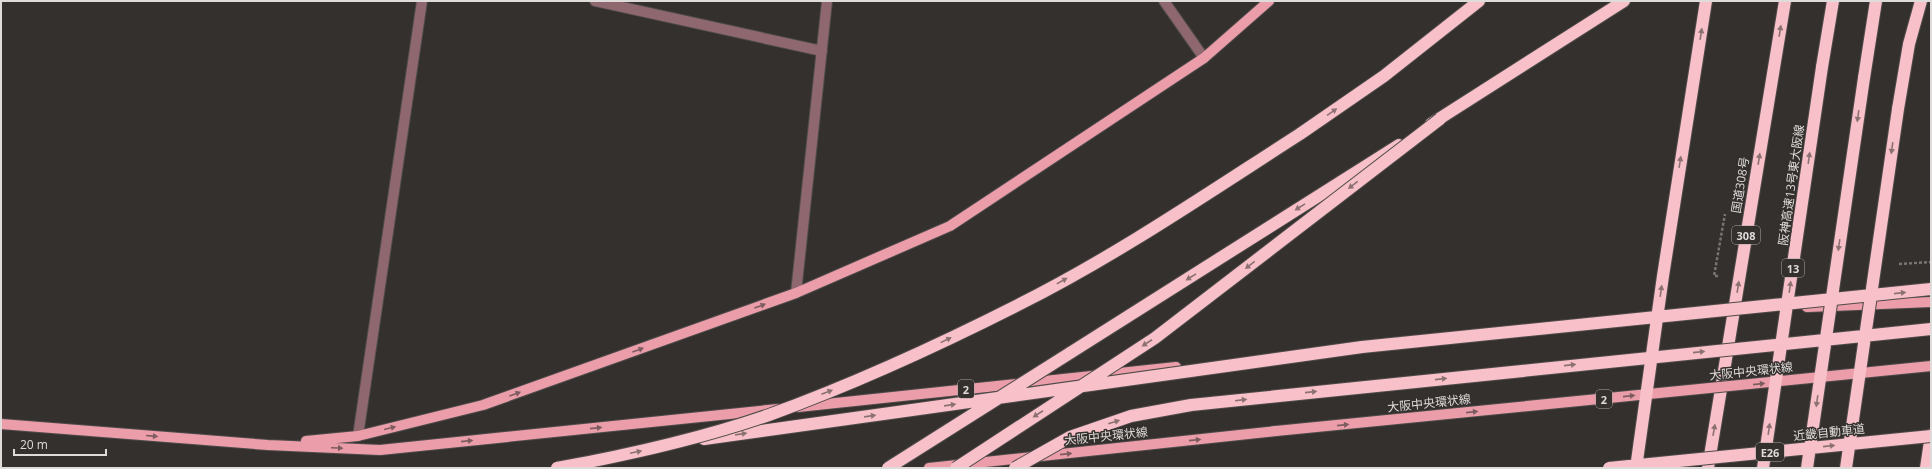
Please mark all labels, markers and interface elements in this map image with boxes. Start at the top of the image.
one-way arrow [1777,25,1783,37]
one-way arrow [1698,28,1704,40]
one-way arrow [1327,108,1337,116]
one-way arrow [1855,110,1861,122]
street label: 阪神高速13号東大阪線 [1774,124,1808,246]
one-way arrow [1889,142,1895,154]
one-way arrow [1806,152,1812,164]
one-way arrow [1756,153,1762,165]
one-way arrow [1677,156,1683,168]
street label: 国道308号 [1727,156,1753,214]
one-way arrow [1348,181,1359,190]
one-way arrow [1295,203,1305,211]
road number: 308 [1732,226,1760,244]
one-way arrow [1836,239,1842,251]
road number: 13 [1782,259,1804,277]
one-way arrow [1245,260,1256,269]
one-way arrow [1185,273,1196,281]
one-way arrow [1056,278,1068,284]
one-way arrow [1735,281,1741,294]
one-way arrow [1787,281,1793,293]
one-way arrow [1658,285,1664,297]
one-way arrow [1894,289,1906,296]
one-way arrow [754,302,766,308]
one-way arrow [940,337,952,343]
one-way arrow [1141,340,1153,347]
one-way arrow [632,346,644,352]
one-way arrow [1693,349,1705,356]
street label: 大阪中央環状線 [1708,358,1794,384]
one-way arrow [1564,362,1576,369]
one-way arrow [1435,375,1447,382]
road number: 2 [958,380,974,398]
one-way arrow [1753,380,1765,387]
one-way arrow [821,389,833,395]
one-way arrow [1305,389,1317,395]
street label: 大阪中央環状線 [1386,390,1472,416]
road number: 2 [1596,390,1612,408]
one-way arrow [510,391,522,397]
one-way arrow [1623,393,1636,400]
one-way arrow [1814,395,1820,407]
one-way arrow [1235,396,1247,403]
one-way arrow [944,402,957,408]
one-way arrow [1466,409,1478,415]
one-way arrow [1032,411,1044,418]
one-way arrow [864,413,876,419]
one-way arrow [1108,419,1120,425]
street label: 近畿自動車道 [1792,420,1866,444]
one-way arrow [1337,422,1349,428]
street label: 大阪中央環状線 [1063,423,1149,449]
one-way arrow [1711,423,1717,436]
one-way arrow [1766,423,1772,435]
one-way arrow [590,424,602,431]
one-way arrow [384,425,396,431]
scale bar [14,431,106,457]
one-way arrow [735,431,747,437]
one-way arrow [146,432,158,439]
text: 20 m [20,436,48,453]
one-way arrow [1189,437,1201,443]
one-way arrow [461,438,473,444]
road number: E26 [1756,443,1784,461]
one-way arrow [1823,443,1835,450]
one-way arrow [331,445,344,451]
one-way arrow [630,448,643,454]
one-way arrow [1060,450,1072,457]

